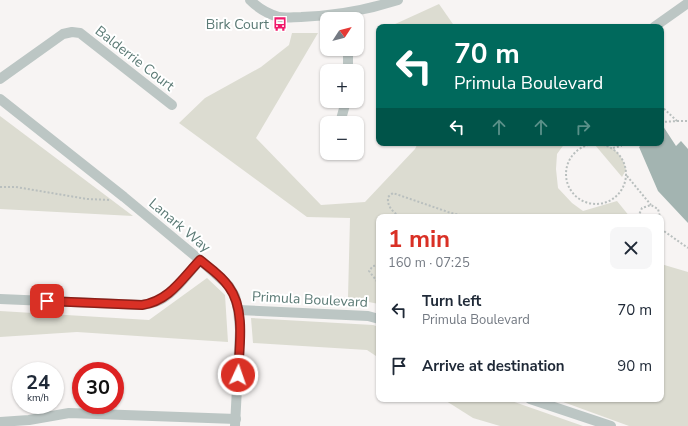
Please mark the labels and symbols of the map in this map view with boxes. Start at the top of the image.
north arrow [320,12,364,56]
place label: Birk Court [206,15,269,34]
bus stop icon: Birk Court [272,16,288,32]
street label: Balderrie Court [91,21,178,95]
street label: Lanark Way [145,194,215,257]
pin [30,284,64,318]
street label: Primula Boulevard [252,287,368,312]
position arrow [217,354,259,396]
speed limit sign: 30 [72,362,124,414]

